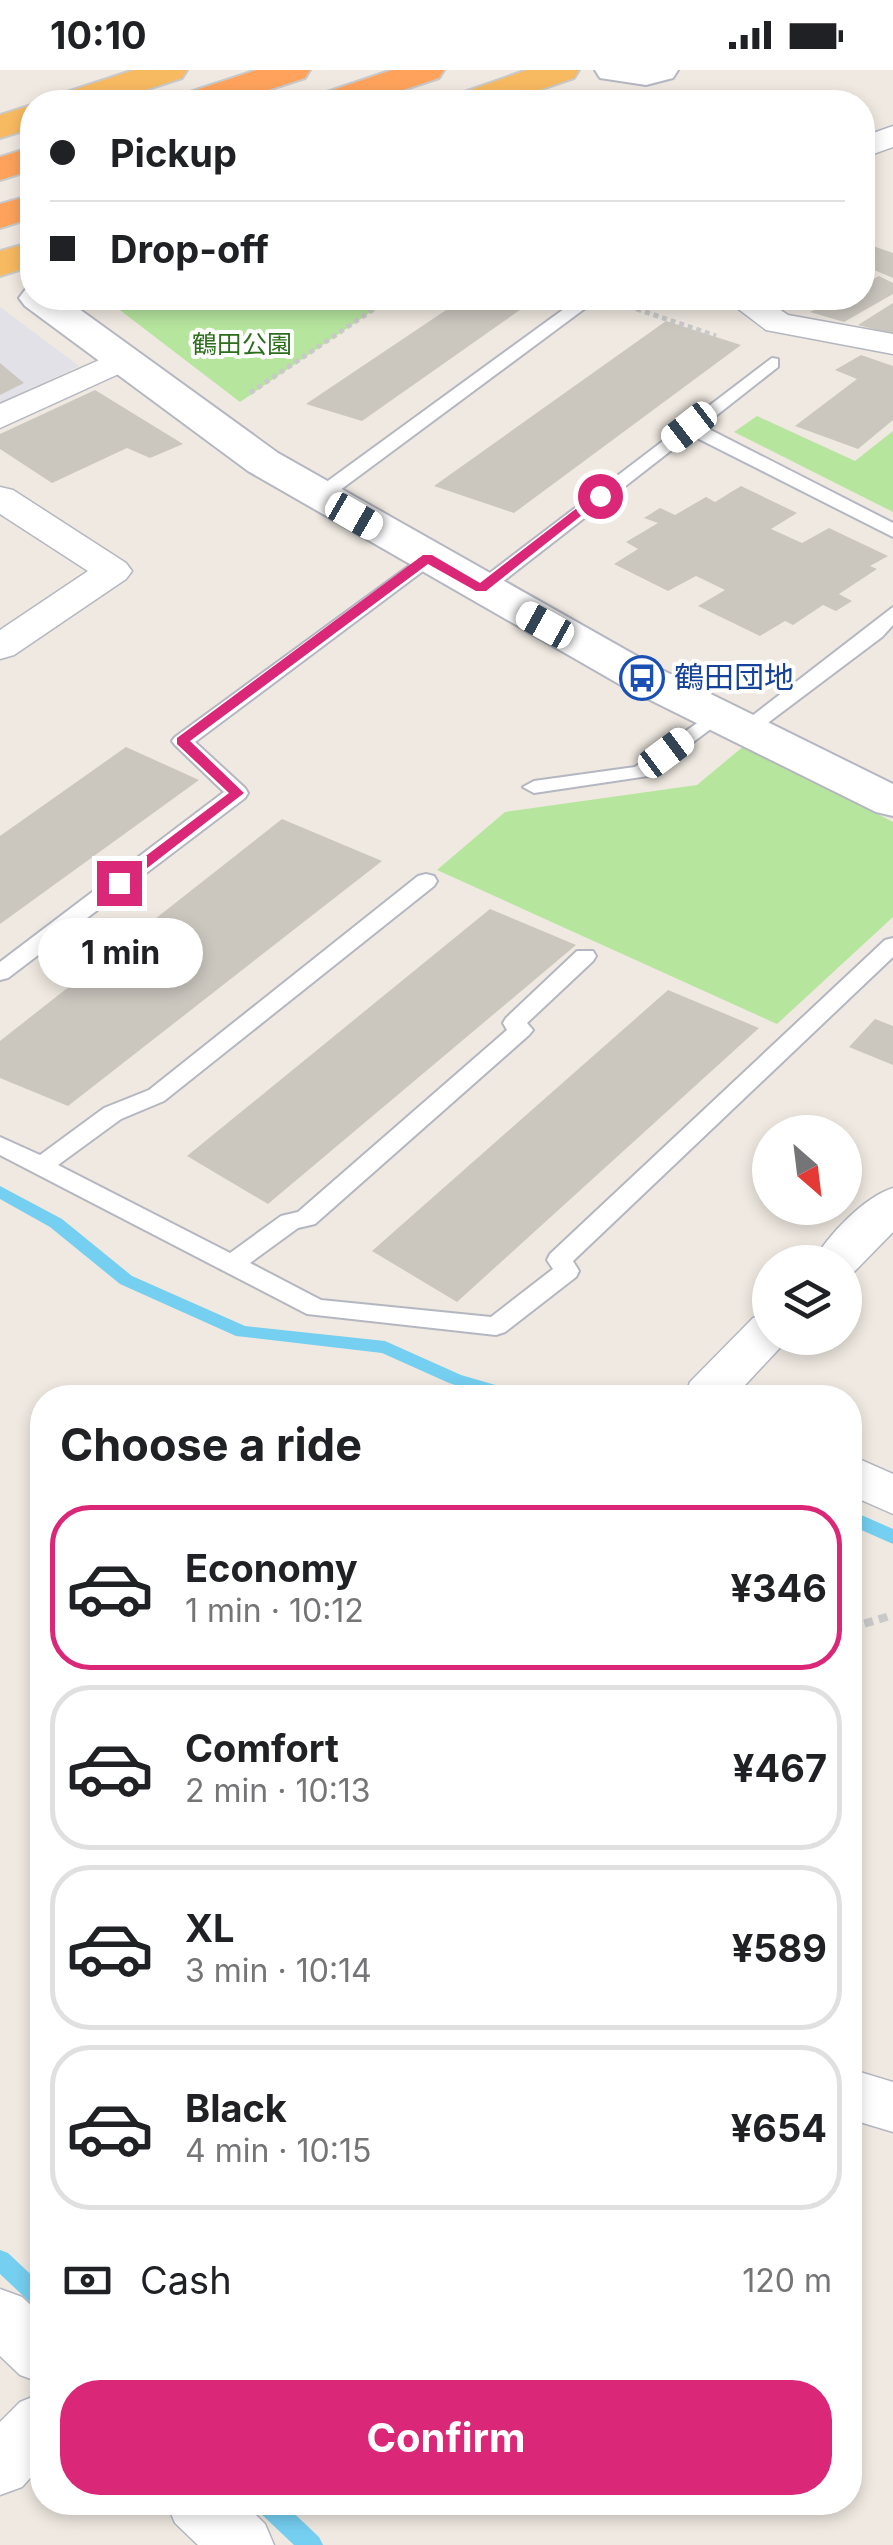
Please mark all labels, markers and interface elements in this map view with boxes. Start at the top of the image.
text: 10:10 [50,12,147,58]
text: Pickup [110,130,237,176]
text: Drop-off [110,226,269,272]
park label: 鶴田公園 [192,329,292,359]
car [656,397,722,457]
route start [578,474,623,519]
car [321,488,387,544]
car [511,597,579,653]
bus stop icon: 鶴田団地 [619,655,665,701]
place label: 鶴田団地 [674,659,794,695]
car [633,723,699,783]
route end [97,861,142,906]
callout: 1 min [36,918,202,988]
text: 1 min [81,933,160,972]
north arrow [752,1115,862,1225]
map controls [752,1115,862,1355]
button: layers [752,1245,862,1355]
text: Choose a ride [60,1417,362,1472]
icon: car [65,1543,155,1633]
text: Economy [185,1545,358,1591]
text: ¥346 [730,1565,827,1611]
text: 1 min · 10:12 [185,1591,364,1630]
icon: car [65,1723,155,1813]
text: Comfort [185,1725,339,1771]
text: ¥467 [733,1745,827,1791]
text: 2 min · 10:13 [185,1771,371,1810]
icon: car [65,1903,155,1993]
text: XL [185,1905,235,1951]
text: ¥589 [732,1925,827,1971]
text: 3 min · 10:14 [185,1951,372,1990]
icon: car [65,2083,155,2173]
text: Black [185,2085,287,2131]
text: ¥654 [731,2105,827,2151]
text: 4 min · 10:15 [185,2131,371,2170]
icon: cash [60,2253,115,2308]
text: Cash [140,2257,232,2303]
text: 120 m [742,2261,832,2300]
button: Confirm [60,2380,832,2495]

